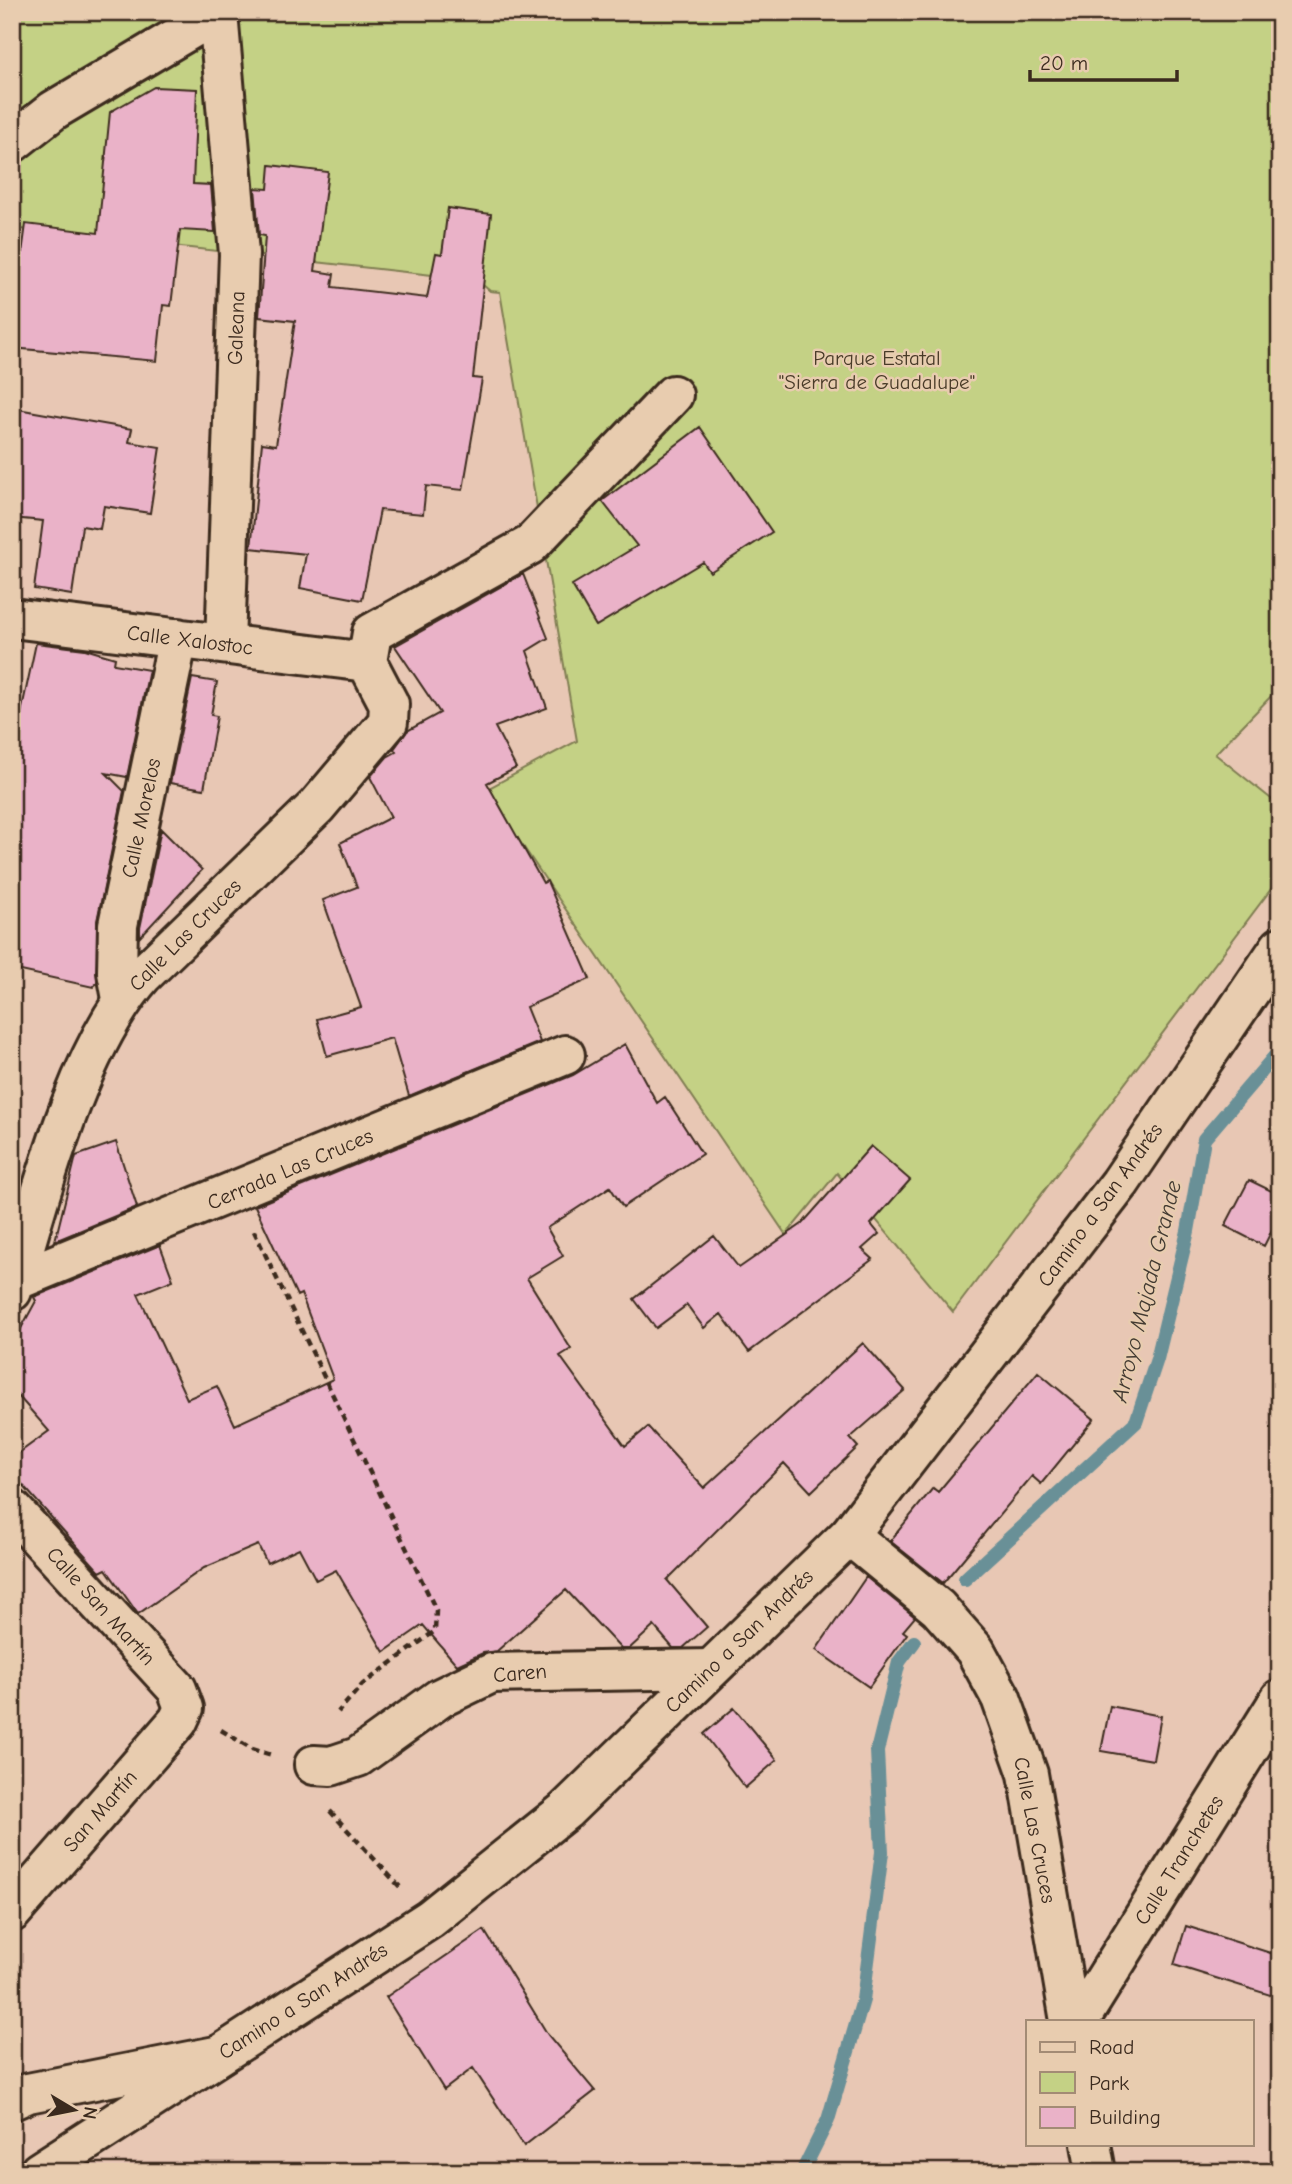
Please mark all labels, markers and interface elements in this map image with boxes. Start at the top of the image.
scale bar [1030,38,1176,82]
text: 20 m [1040,51,1088,75]
street label: Galeana [223,290,249,366]
park label: Parque Estatal "Sierra de Guadalupe" [779,346,975,394]
street label: Calle Xalostoc [126,620,254,660]
street label: Calle Morelos [117,756,165,880]
street label: Calle Las Cruces [124,874,246,996]
street label: Camino a San Andrés [1033,1118,1167,1292]
street label: Cerrada Las Cruces [204,1123,376,1215]
water label: Arroyo Majada Grande [1106,1177,1187,1406]
street label: Calle San Martín [42,1542,160,1670]
street label: Camino a San Andrés [660,1564,818,1718]
street label: Caren [492,1659,548,1687]
street label: Calle Las Cruces [1009,1755,1061,1905]
street label: San Martín [58,1765,142,1857]
street label: Calle Tranchetes [1130,1791,1228,1929]
street label: Camino a San Andrés [214,1937,392,2065]
legend [1026,2020,1254,2146]
text: Road [1089,2035,1134,2059]
text: Park [1089,2071,1129,2095]
north arrow [38,2076,108,2146]
text: N [78,2105,102,2121]
text: Building [1089,2105,1161,2129]

